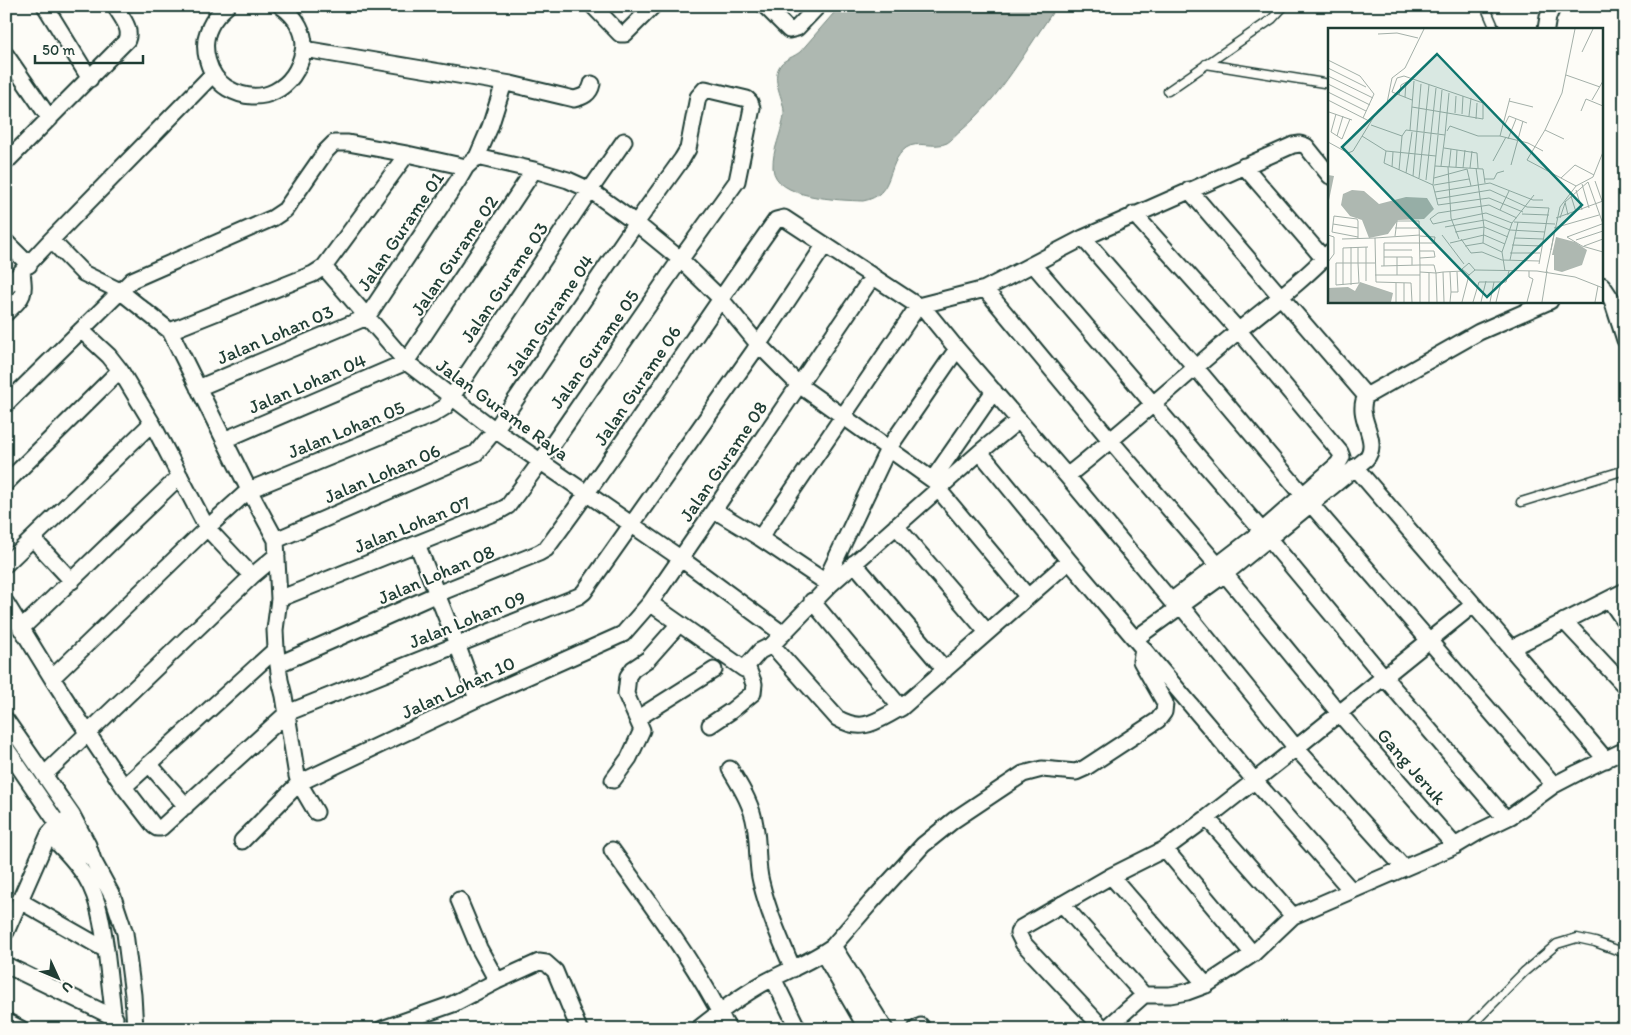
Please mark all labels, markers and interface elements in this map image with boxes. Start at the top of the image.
inset map [1328,28,1604,302]
scale bar [35,32,142,64]
text: 50 m [42,41,75,59]
street label: Jalan Gurame 01 [352,167,449,295]
street label: Jalan Gurame 02 [406,191,503,320]
street label: Jalan Gurame 03 [456,218,553,347]
street label: Jalan Gurame 04 [500,250,598,380]
street label: Jalan Gurame 05 [545,285,644,413]
street label: Jalan Lohan 03 [214,300,337,369]
street label: Jalan Gurame 06 [589,321,686,450]
street label: Jalan Lohan 04 [245,348,369,419]
street label: Jalan Gurame Raya [432,354,574,465]
street label: Jalan Lohan 05 [284,396,408,463]
street label: Jalan Gurame 08 [675,397,772,526]
street label: Jalan Lohan 06 [321,439,444,508]
street label: Jalan Lohan 07 [351,491,474,558]
street label: Jalan Lohan 08 [375,540,498,609]
street label: Jalan Lohan 09 [405,586,529,653]
street label: Jalan Lohan 10 [398,651,519,724]
street label: Gang Jeruk [1372,724,1451,809]
north arrow [32,952,82,1002]
text: U [58,977,76,996]

